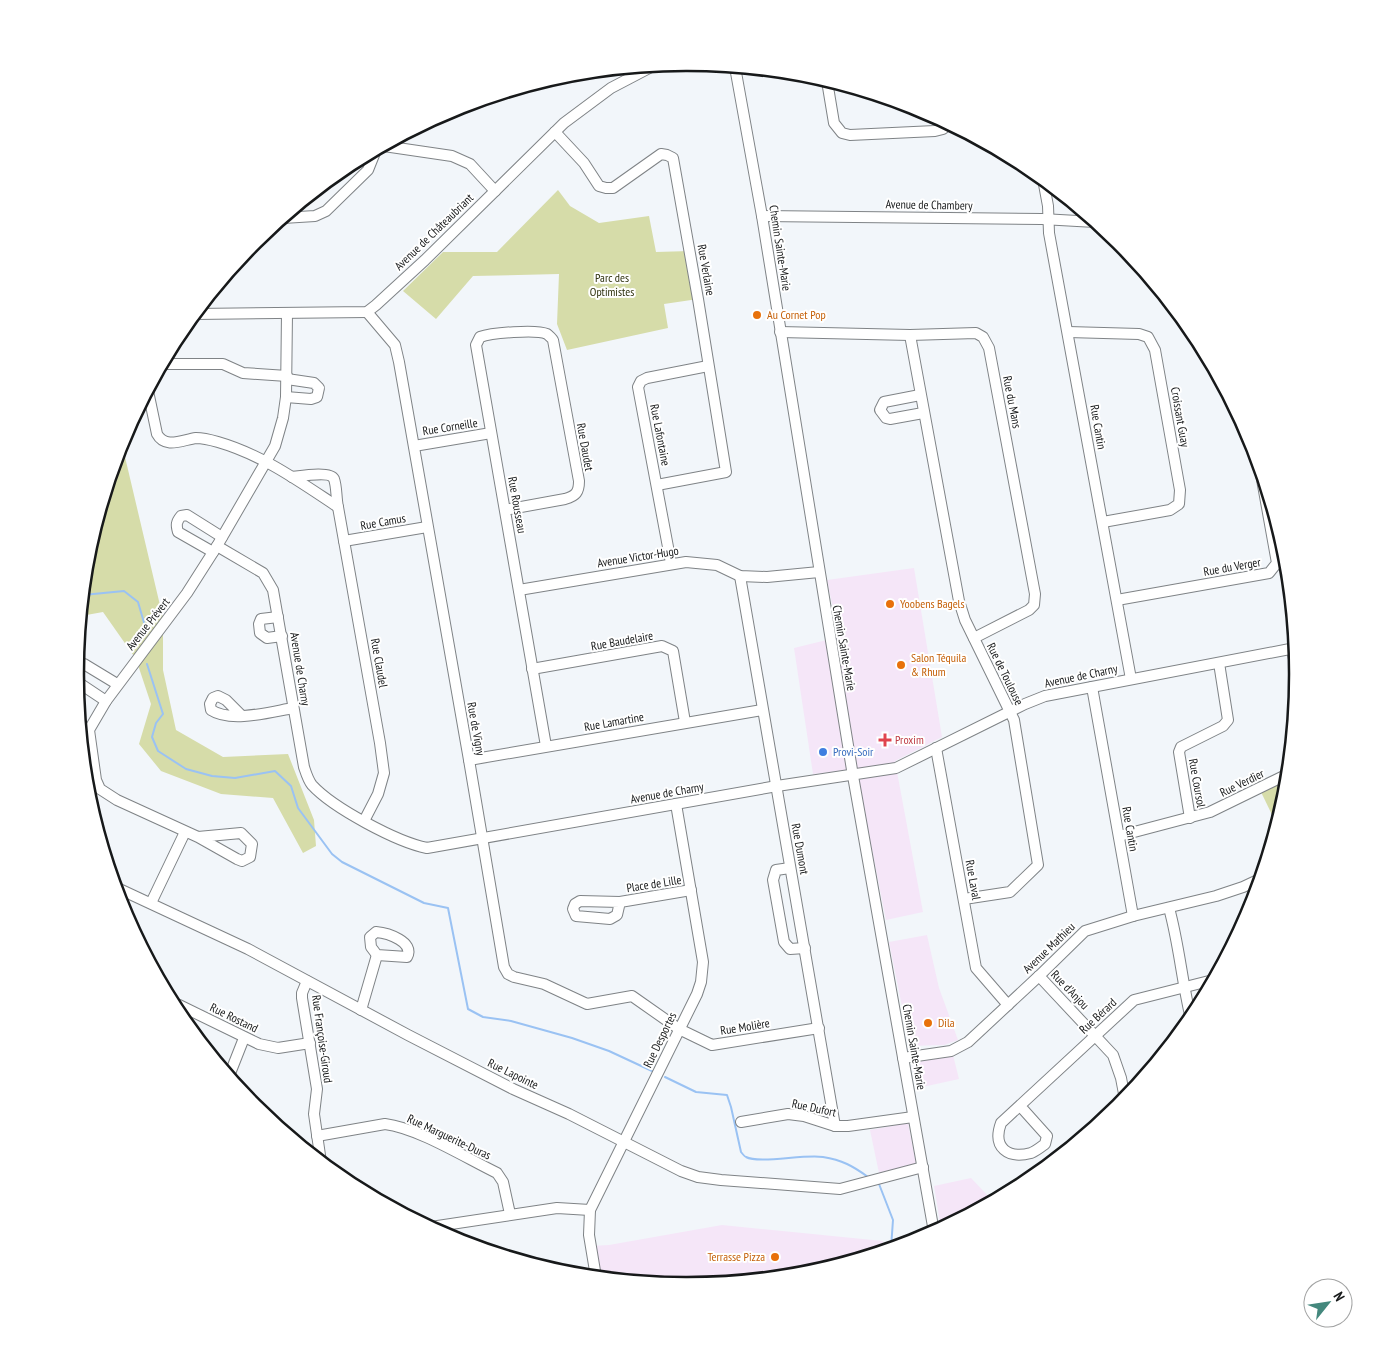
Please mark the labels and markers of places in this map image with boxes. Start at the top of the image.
place label: Au Cornet Pop [767,307,826,322]
marker: Au Cornet Pop [751,309,763,321]
place label: Yoobens Bagels [900,596,964,611]
marker: Yoobens Bagels [884,598,896,610]
place label: Salon Téquila & Rhum [911,650,966,679]
marker: Salon Téquila & Rhum [895,659,907,671]
place label: Proxim [895,732,924,747]
marker: Proxim [879,734,891,746]
place label: Provi-Soir [833,744,874,759]
marker: Provi-Soir [817,746,829,758]
place label: Dila [938,1015,955,1030]
marker: Dila [922,1017,934,1029]
place label: Terrasse Pizza [707,1249,765,1264]
marker: Terrasse Pizza [769,1251,781,1263]

